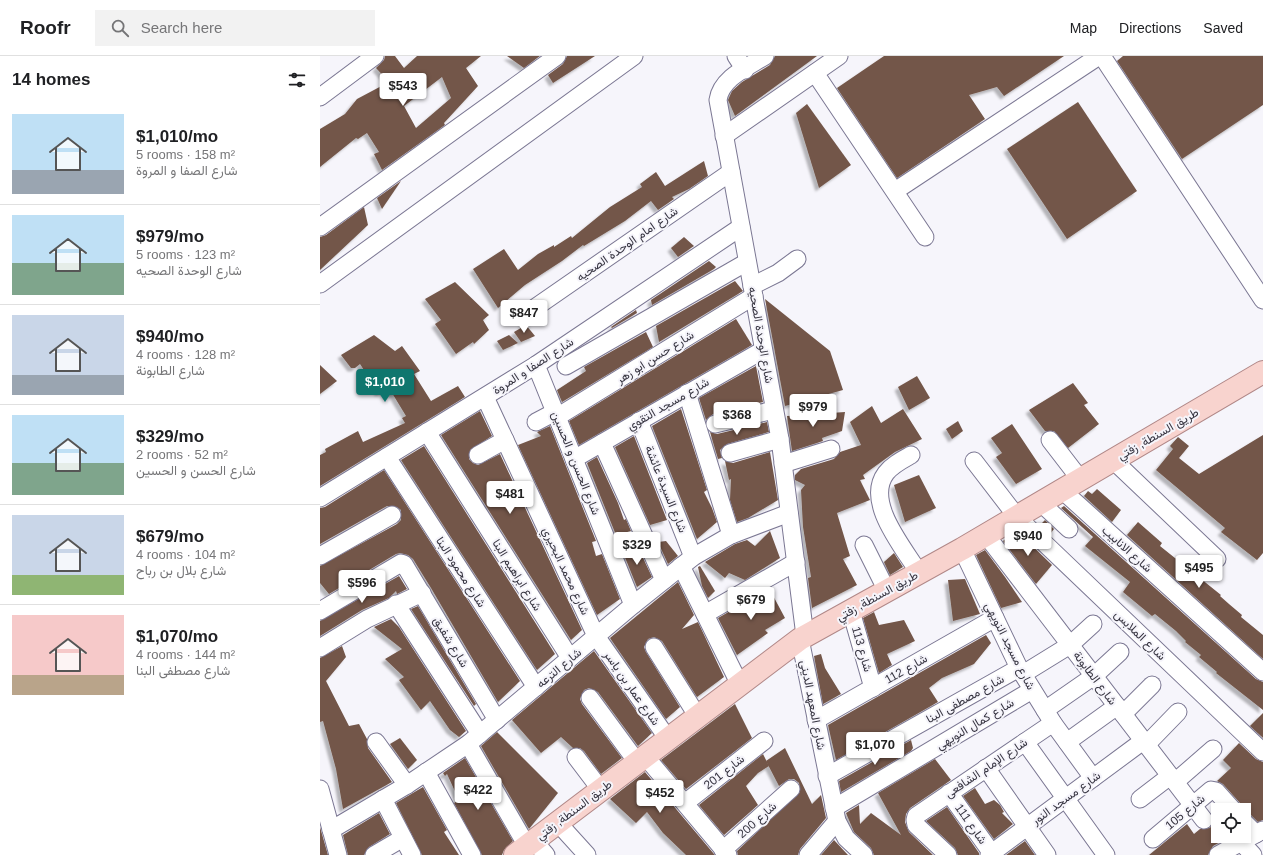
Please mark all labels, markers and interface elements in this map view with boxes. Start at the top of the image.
search box [95,10,375,46]
text: Roofr [20,17,71,38]
icon: search [109,17,131,39]
text: Search here [141,19,222,36]
text: Map [1070,20,1097,36]
text: Directions [1119,20,1181,36]
text: Saved [1203,20,1243,36]
icon: filters [286,69,308,91]
text: 14 homes [12,70,90,89]
pin: $543 [379,73,427,107]
text: $543 [389,78,417,93]
text: $1,010/mo [136,127,218,146]
icon: home [44,130,92,178]
text: 5 rooms · 158 m² [136,147,235,162]
text: شارع الصفا و المروة [136,163,237,178]
street label: شارع امام الوحدة الصحيه [574,204,682,286]
text: $979/mo [136,227,204,246]
icon: home [44,231,92,279]
text: 5 rooms · 123 m² [136,247,235,262]
text: شارع الوحدة الصحيه [136,263,242,278]
street label: شارع الوحدة الصحيه [744,286,776,385]
pin: $847 [500,300,548,334]
text: $847 [510,305,538,320]
text: $940/mo [136,327,204,346]
street label: شارع حسن ابو زهر [613,328,697,389]
icon: home [44,331,92,379]
street label: شارع الصفا و المروة [490,335,577,399]
text: 4 rooms · 128 m² [136,347,235,362]
text: شارع الطابونة [136,363,205,378]
pin: $1,010 [352,369,418,403]
text: $1,010 [365,374,405,389]
street label: شارع مسجد التقوي [624,375,713,436]
pin: $979 [789,394,837,428]
text: $979 [799,399,827,414]
pin: $368 [713,402,761,436]
street label: طريق السنطة, زفتي [1115,405,1203,465]
text: $368 [723,407,751,422]
street label: شارع الحسن و الحسين [547,409,603,518]
text: $329/mo [136,427,204,446]
icon: home [44,431,92,479]
street label: شارع السيدة عائشة [640,443,690,535]
text: 2 rooms · 52 m² [136,447,228,462]
text: شارع الحسن و الحسين [136,463,256,478]
pin: $481 [486,481,534,515]
text: $481 [496,486,524,501]
pin: $940 [1004,523,1052,557]
street label: شارع الانابيب [1098,523,1155,577]
street label: شارع محمد البحيري [537,525,592,618]
text: $679/mo [136,527,204,546]
text: $940 [1014,528,1042,543]
icon: home [44,531,92,579]
pin: $329 [613,532,661,566]
street label: شارع محمود البنا [431,534,489,611]
street label: شارع ابراهيم البنا [488,537,545,614]
text: $329 [623,537,651,552]
text: 4 rooms · 104 m² [136,547,235,562]
pin: $495 [1175,555,1223,589]
text: $495 [1185,560,1213,575]
text: شارع بلال بن رباح [136,563,226,578]
street label: طريق السنطة, زفتي [834,568,922,627]
pin: $596 [338,570,386,604]
text: $596 [348,575,376,590]
pin: $679 [727,587,775,621]
text: $679 [737,592,765,607]
street label: شارع مسجد النويهي [979,600,1038,693]
street label: شارع الملابس [1110,607,1169,664]
street label: شارع شفيق [429,614,472,671]
street label: شارع 113 [847,625,875,674]
text: $1,070/mo [136,627,218,646]
icon: home [44,631,92,679]
street label: شارع الترعه [534,645,586,692]
text: 4 rooms · 144 m² [136,647,235,662]
street label: شارع عمار بن ياسر [599,647,663,729]
street label: شارع الطابونة [1069,648,1120,709]
street label: شارع 112 [882,651,931,688]
street label: شارع المعهد الديني [794,659,829,752]
text: شارع مصطفى البنا [136,663,230,678]
street label: شارع مصطفى البنا [924,672,1007,728]
street label: شارع كمال النويهي [934,695,1018,755]
pin: $1,070 [842,732,908,766]
street label: شارع الإمام الشافعى [942,735,1031,803]
text: $1,070 [855,737,895,752]
street label: شارع 201 [701,752,748,794]
street label: شارع مسجد النور [1028,768,1104,830]
pin: $422 [454,777,502,811]
street label: طريق السنطة, زفتي [533,777,617,845]
pin: $452 [636,780,684,814]
text: $422 [464,782,492,797]
text: $452 [646,785,674,800]
street label: شارع 105 [1162,791,1209,834]
street label: شارع 200 [735,799,781,843]
street label: شارع 111 [951,801,990,848]
map controls [1211,803,1251,843]
button: locate [1211,803,1251,843]

